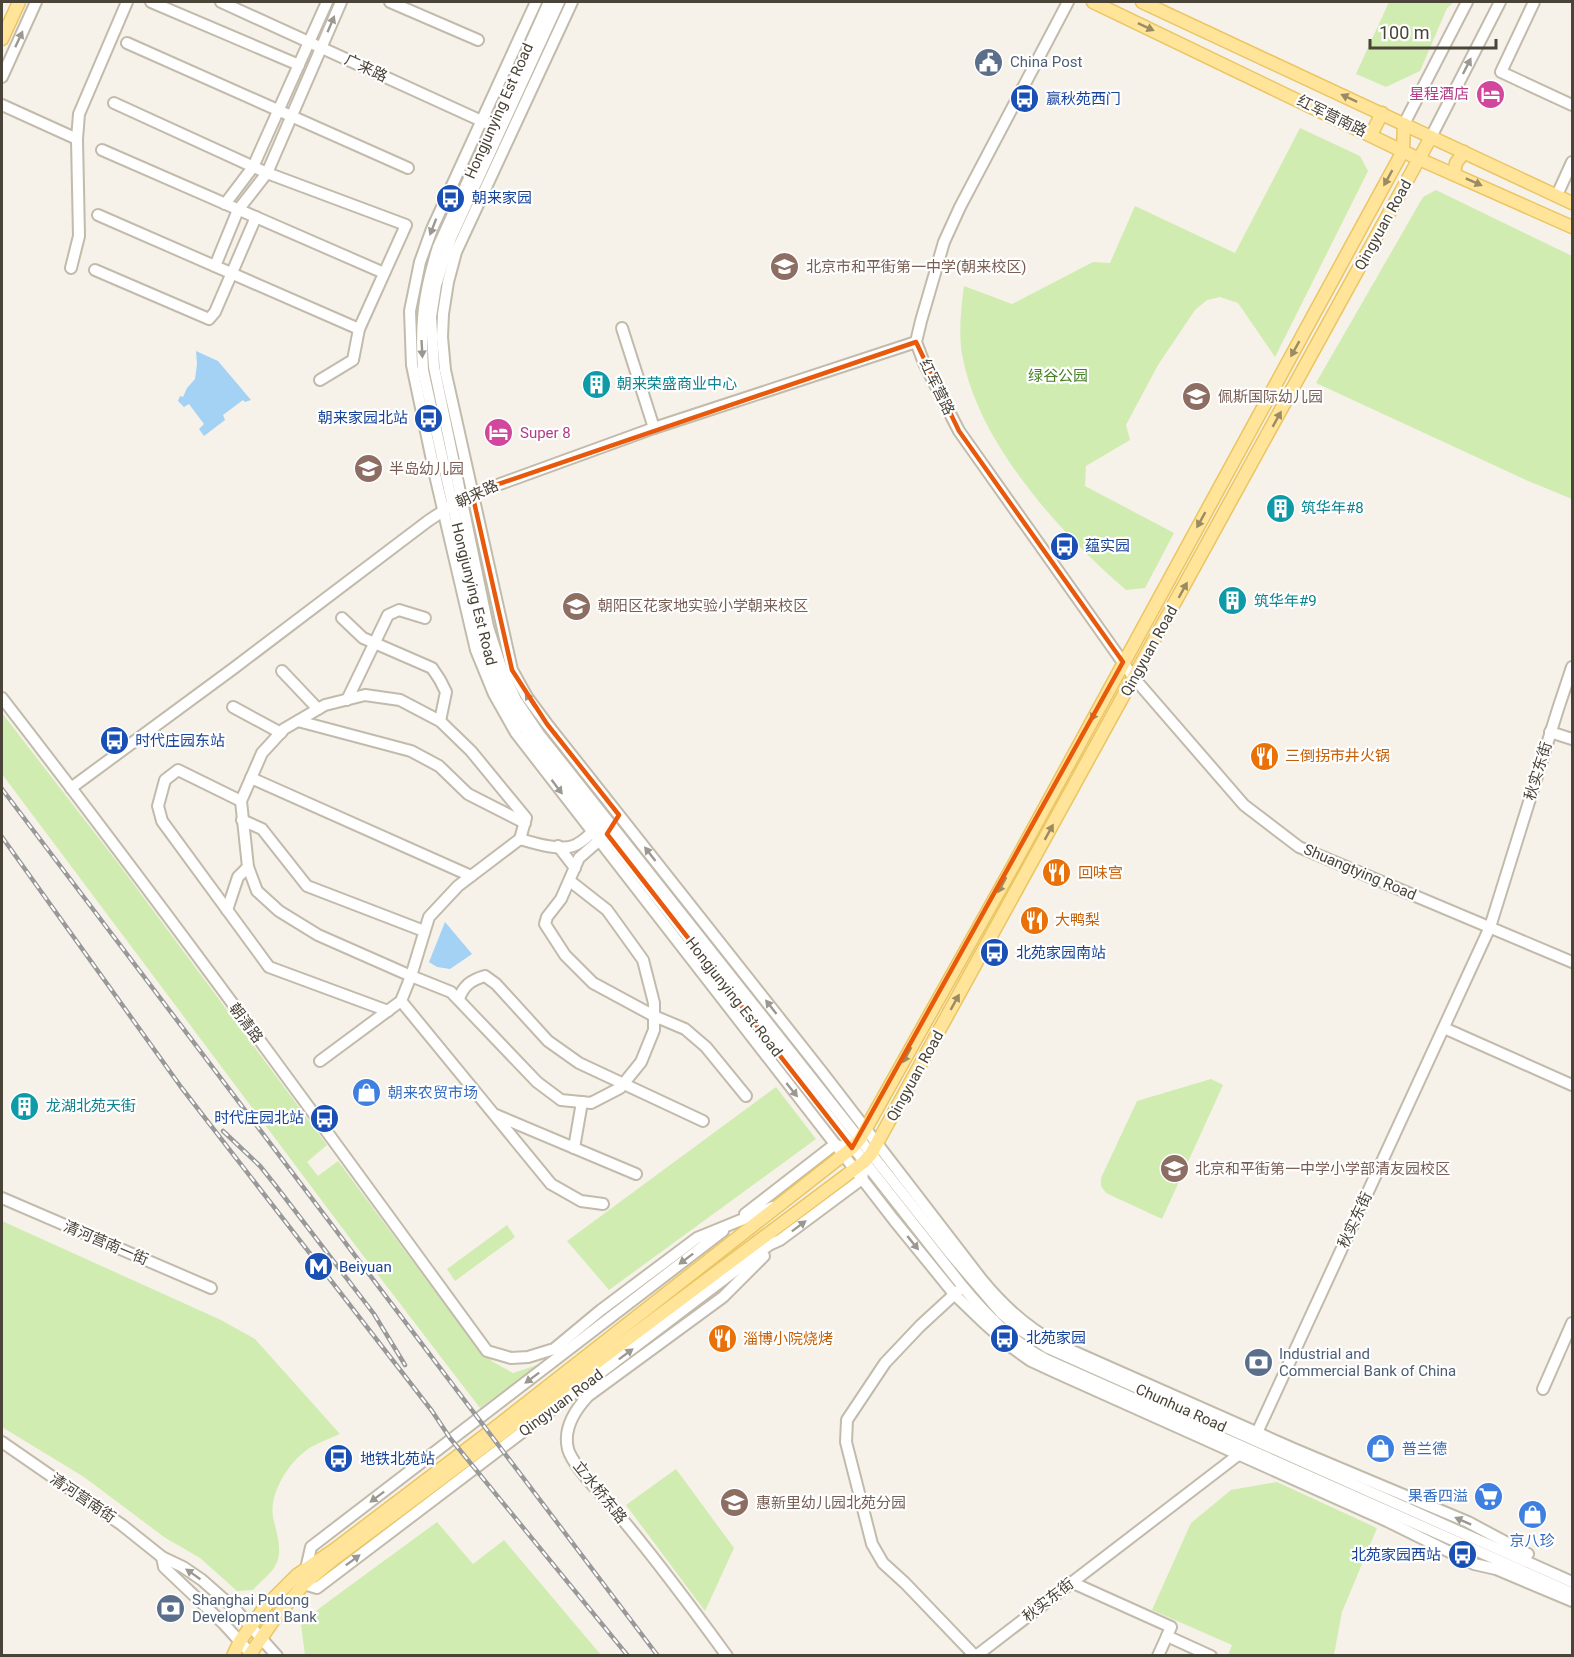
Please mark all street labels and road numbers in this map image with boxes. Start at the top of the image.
street label: Hongjunying Est Road [461,40,537,182]
street label: 广来路 [342,50,390,86]
street label: 红军营南路 [1294,91,1370,141]
street label: Qingyuan Road [1351,177,1415,273]
street label: 红军营路 [916,356,958,418]
street label: 朝来路 [453,476,501,512]
street label: Hongjunying Est Road [448,521,500,667]
street label: Qingyuan Road [1117,603,1181,699]
street label: 秋实东街 [1521,740,1555,802]
street label: Shuangtying Road [1301,840,1419,904]
street label: Hongjunying Est Road [682,934,786,1060]
street label: 朝清路 [225,1000,267,1046]
street label: Qingyuan Road [883,1028,947,1124]
street label: 秋实东街 [1334,1189,1376,1251]
street label: 清河营南一街 [61,1217,151,1269]
street label: Qingyuan Road [515,1366,607,1440]
street label: Chunhua Road [1133,1380,1229,1436]
street label: 立水桥东路 [569,1457,631,1527]
street label: 清河营南街 [47,1470,119,1526]
street label: 秋实东街 [1019,1574,1077,1626]

